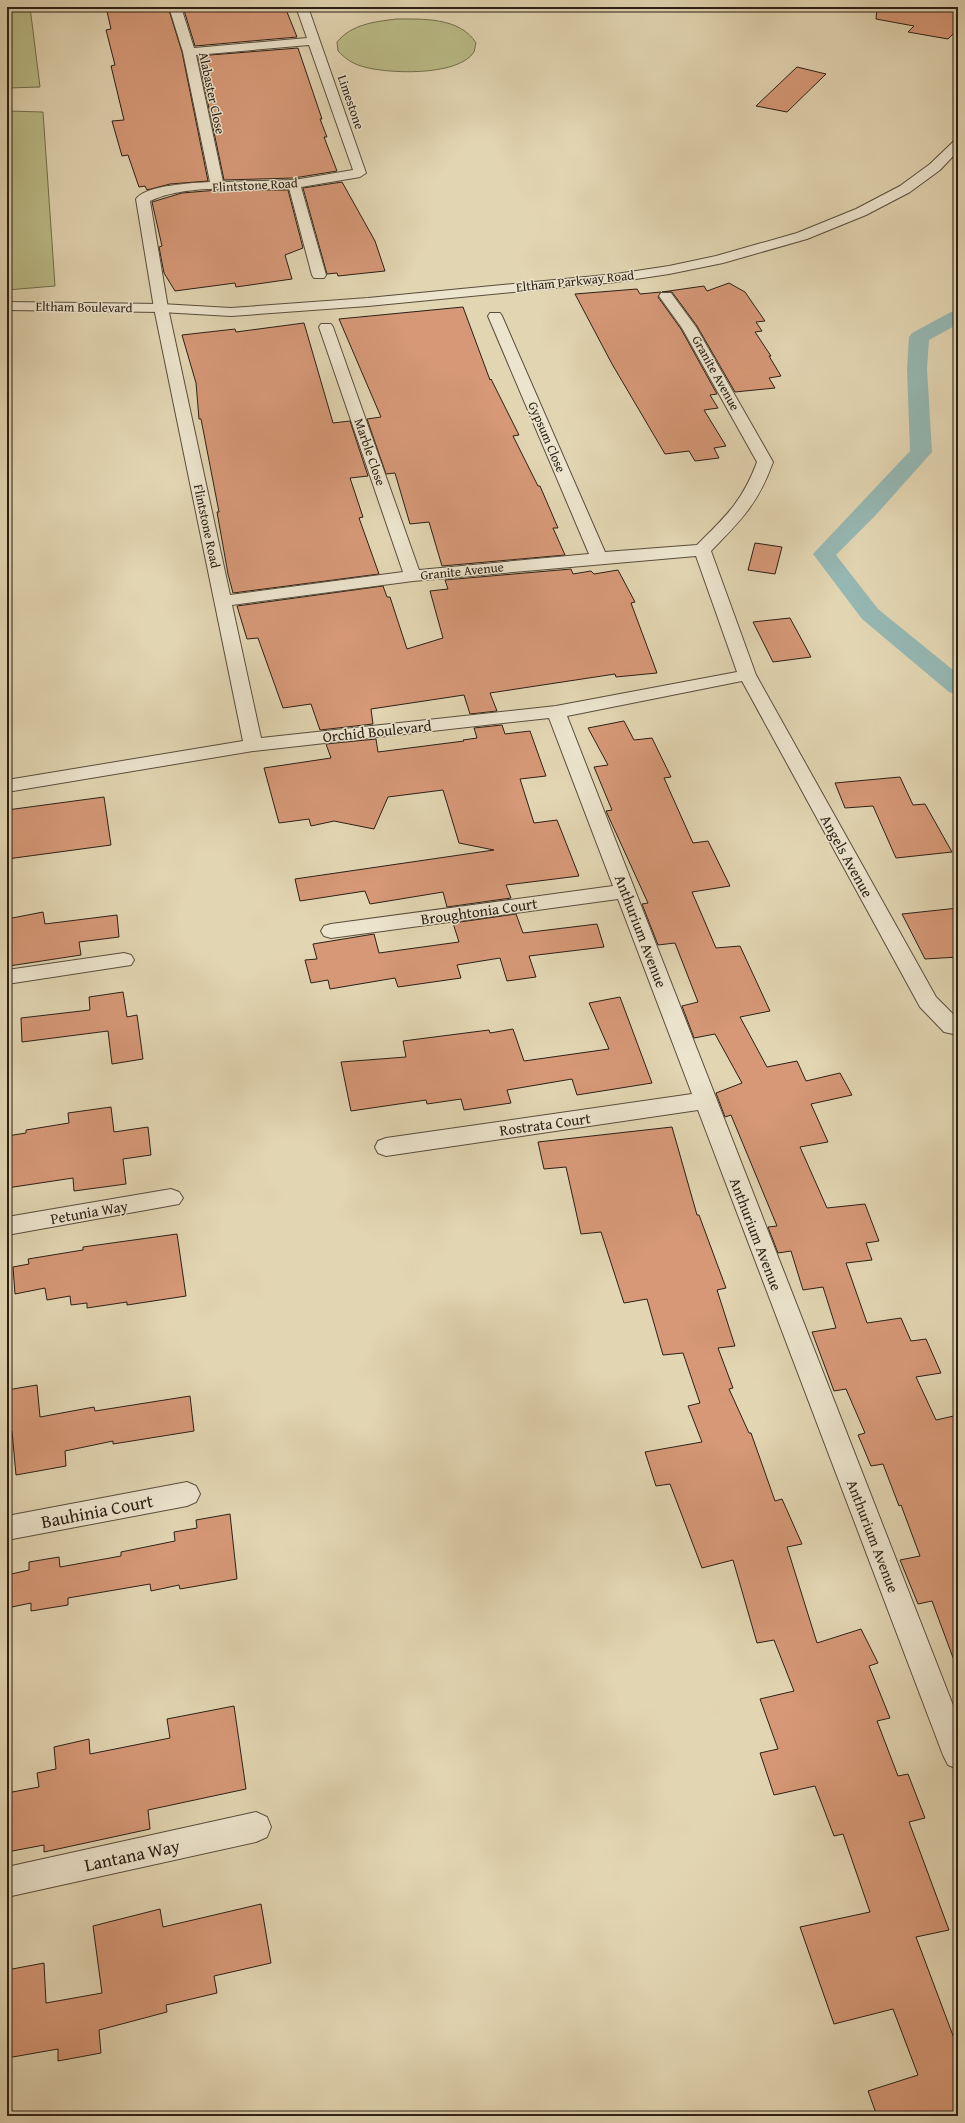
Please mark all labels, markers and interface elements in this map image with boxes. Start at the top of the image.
street label: Alabaster Close [194,50,230,136]
street label: Limestone [333,72,369,132]
street label: Flintstone Road [212,173,298,197]
street label: Eltham Parkway Road [515,265,635,297]
street label: Eltham Boulevard [35,297,133,317]
street label: Granite Avenue [687,332,745,414]
street label: Gypsum Close [524,399,570,475]
street label: Marble Close [350,416,390,488]
street label: Flintstone Road [189,482,225,570]
street label: Granite Avenue [419,557,505,585]
street label: Orchid Boulevard [322,715,432,747]
street label: Angels Avenue [816,811,878,901]
street label: Anthurium Avenue [610,871,672,991]
street label: Broughtonia Court [419,892,539,930]
street label: Rostrata Court [498,1107,593,1141]
street label: Anthurium Avenue [725,1174,787,1294]
street label: Petunia Way [49,1195,130,1229]
street label: Anthurium Avenue [842,1476,904,1596]
street label: Bauhinia Court [39,1487,156,1535]
street label: Lantana Way [82,1832,182,1878]

